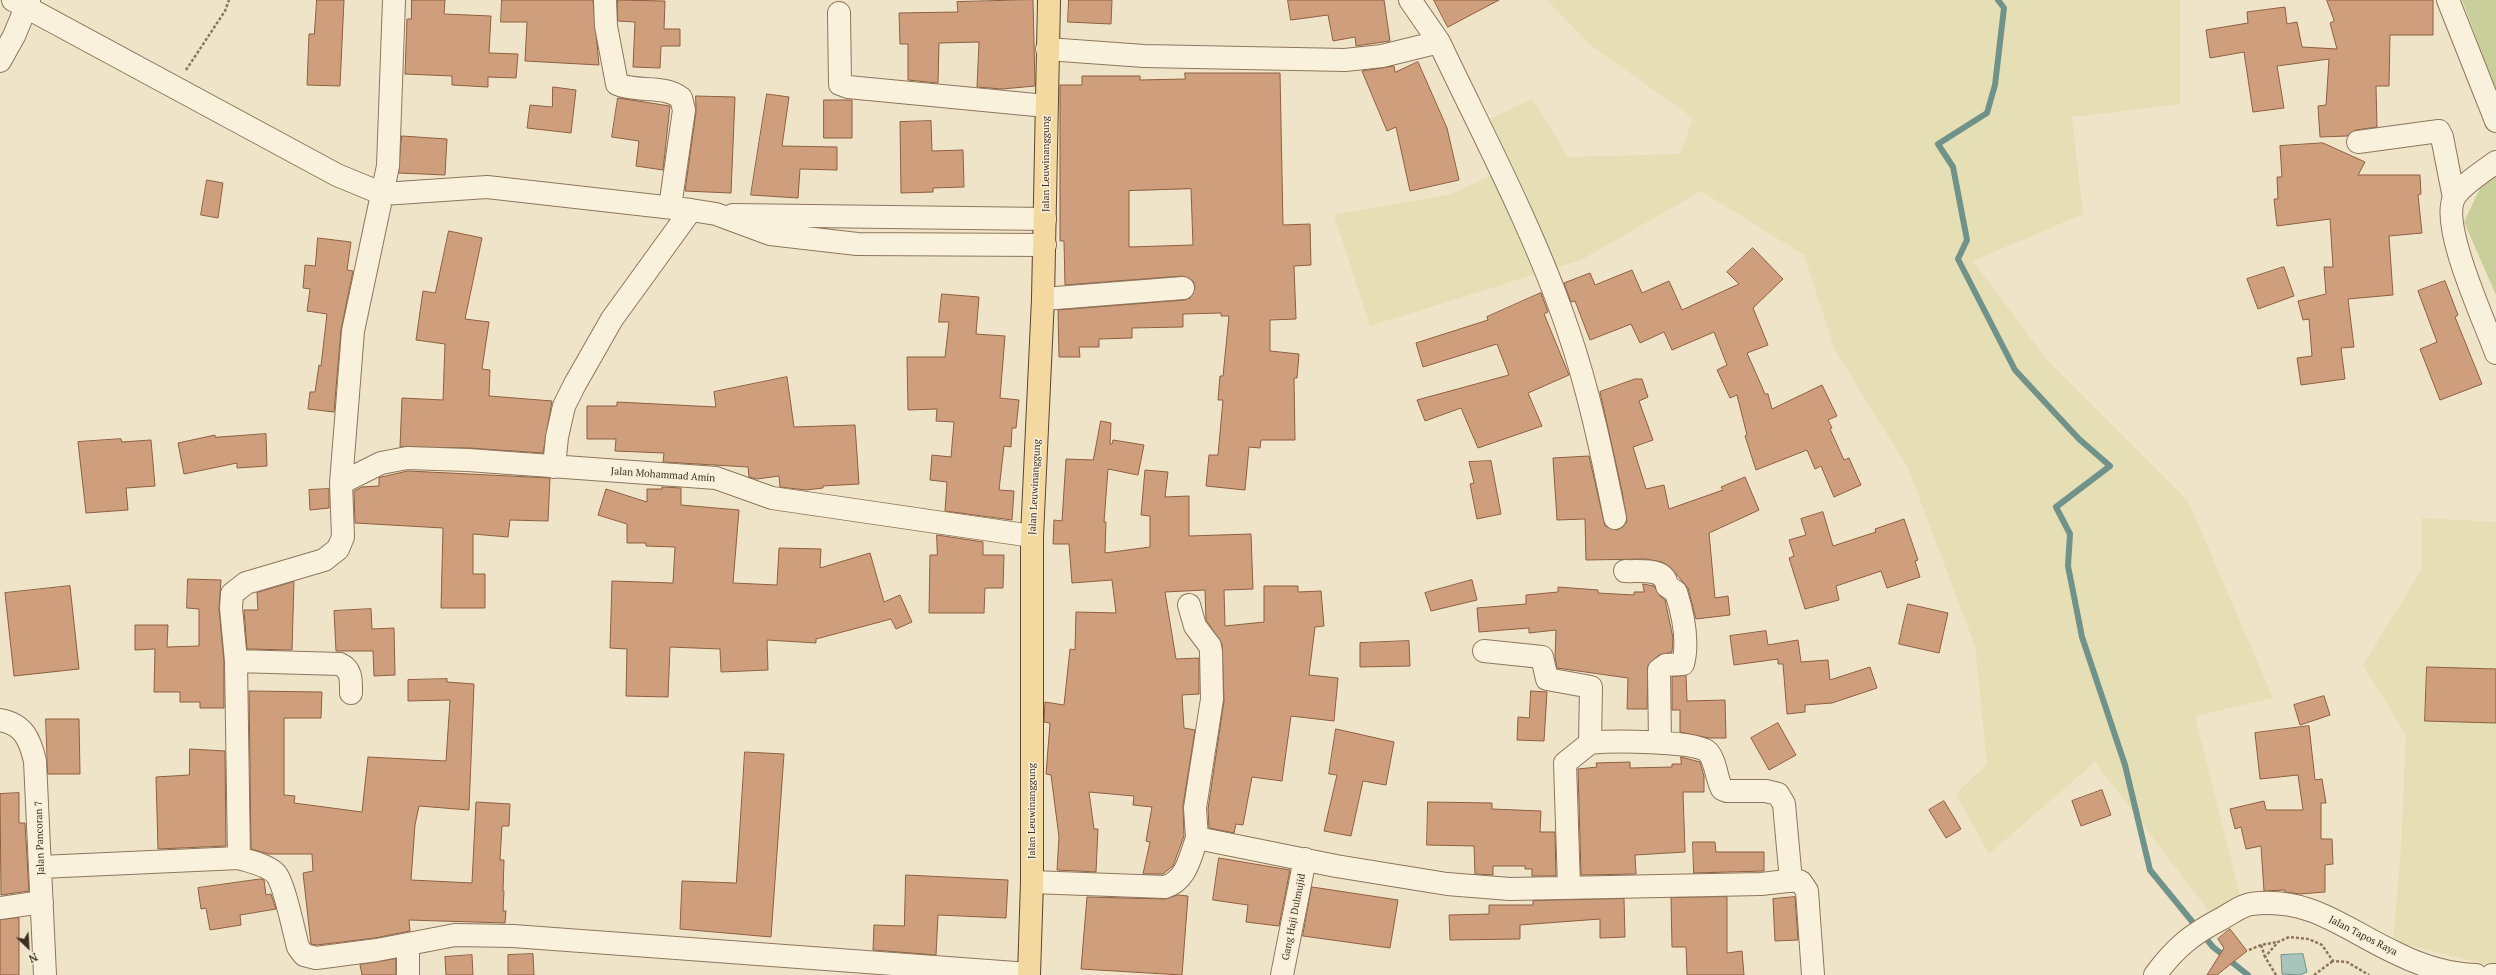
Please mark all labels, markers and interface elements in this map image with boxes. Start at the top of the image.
street label: Jalan Leuwinanggung [1040,116,1052,212]
street label: Jalan Leuwinanggung [1027,439,1043,535]
street label: Jalan Mohammad Amin [610,465,716,485]
street label: Jalan Leuwinanggung [1026,763,1038,859]
street label: Jalan Pancoran 7 [33,801,47,875]
street label: Gang Haji Dulmujid [1280,873,1308,961]
street label: Jalan Tapos Raya [2327,914,2399,958]
north arrow [8,927,48,967]
text: N [26,950,40,966]

